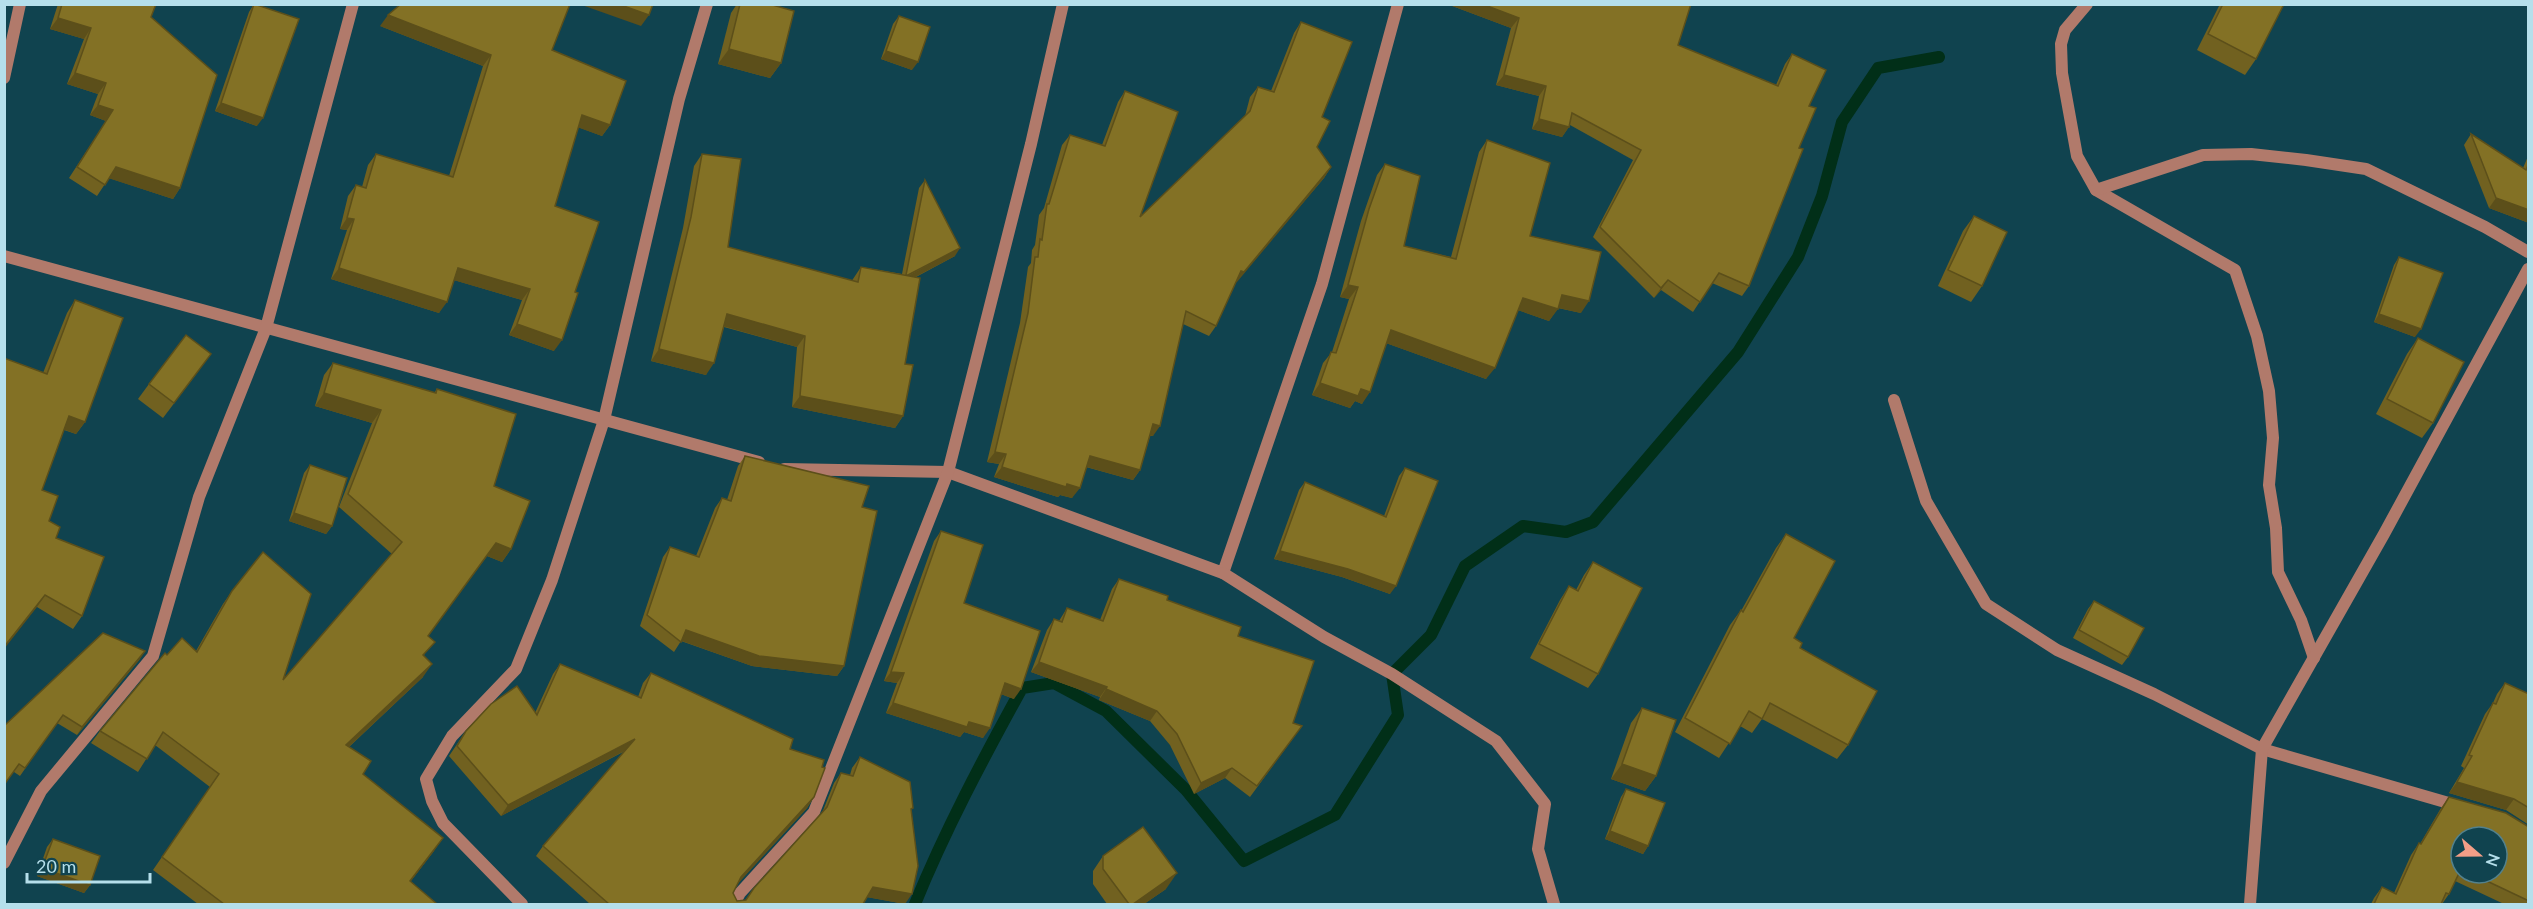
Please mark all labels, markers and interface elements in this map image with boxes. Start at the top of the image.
north arrow [2449,825,2509,885]
scale bar [27,846,150,884]
text: N [2483,851,2505,869]
text: 20 m [36,855,76,877]

